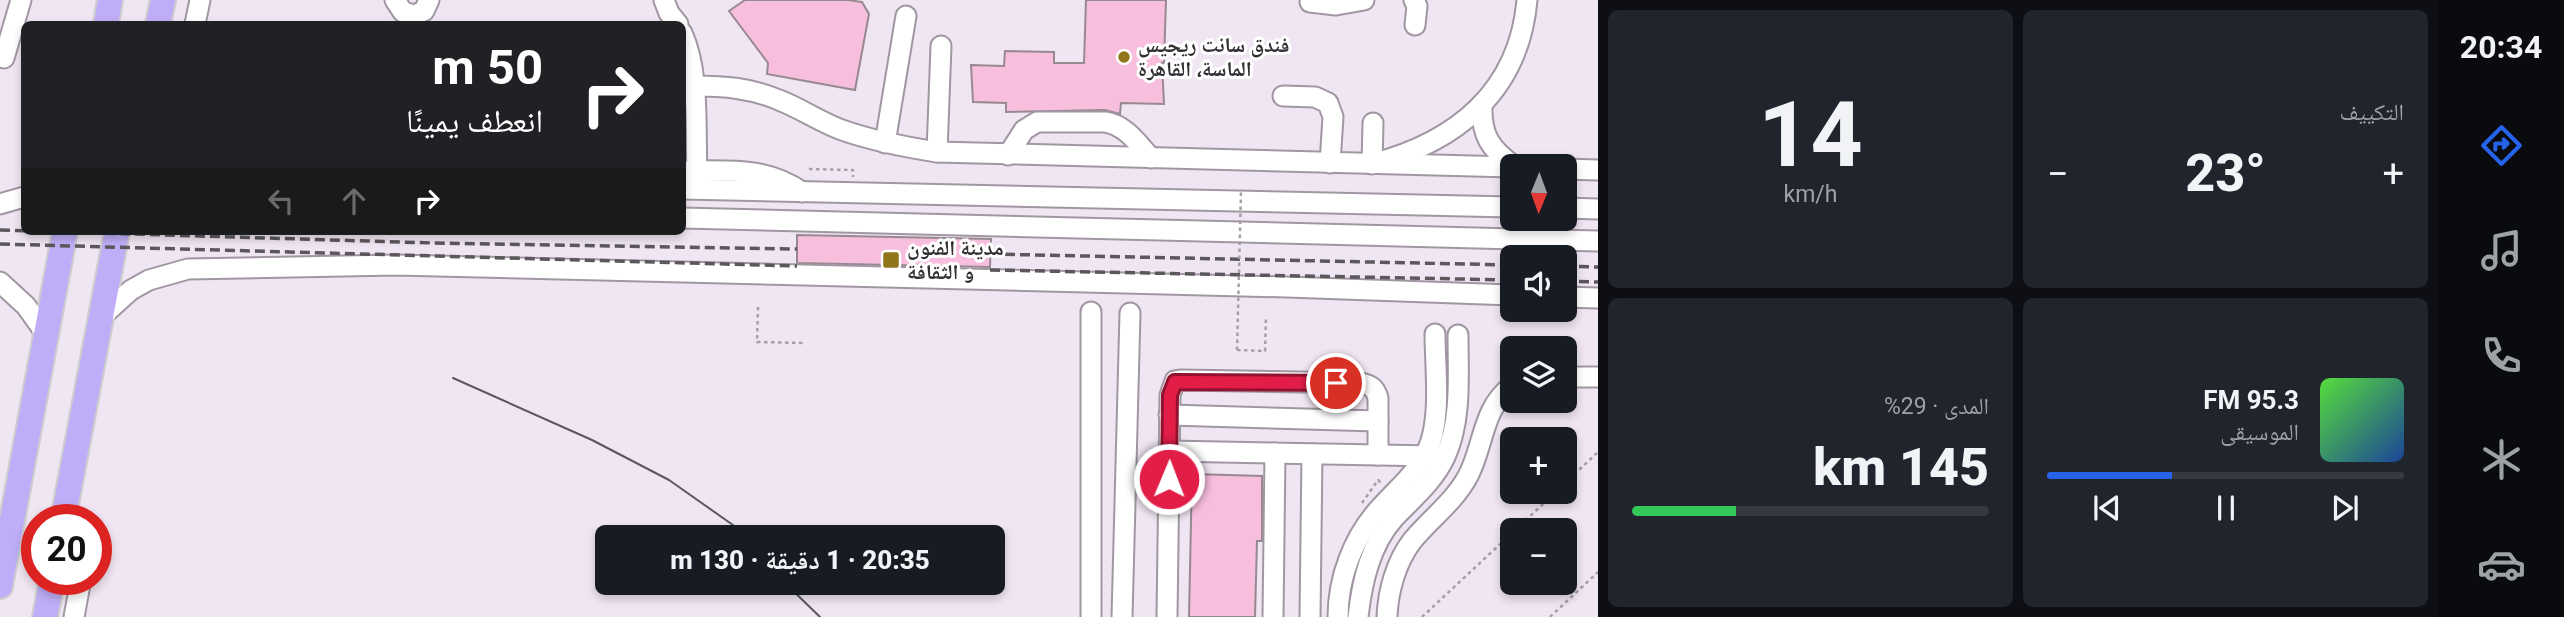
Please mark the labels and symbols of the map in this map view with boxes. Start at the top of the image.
place label: فندق سانت ريجيس الماسة، القاهرة [1138,33,1289,81]
marker: فندق سانت ريجيس الماسة، القاهرة [1116,49,1132,65]
north arrow [1500,154,1577,231]
place label: مدينة الفنون و الثقافة [907,236,1004,284]
marker: مدينة الفنون و الثقافة [881,250,901,270]
pin [1306,353,1366,413]
position arrow [1132,442,1206,516]
speed limit sign: 20 [21,504,112,595]

